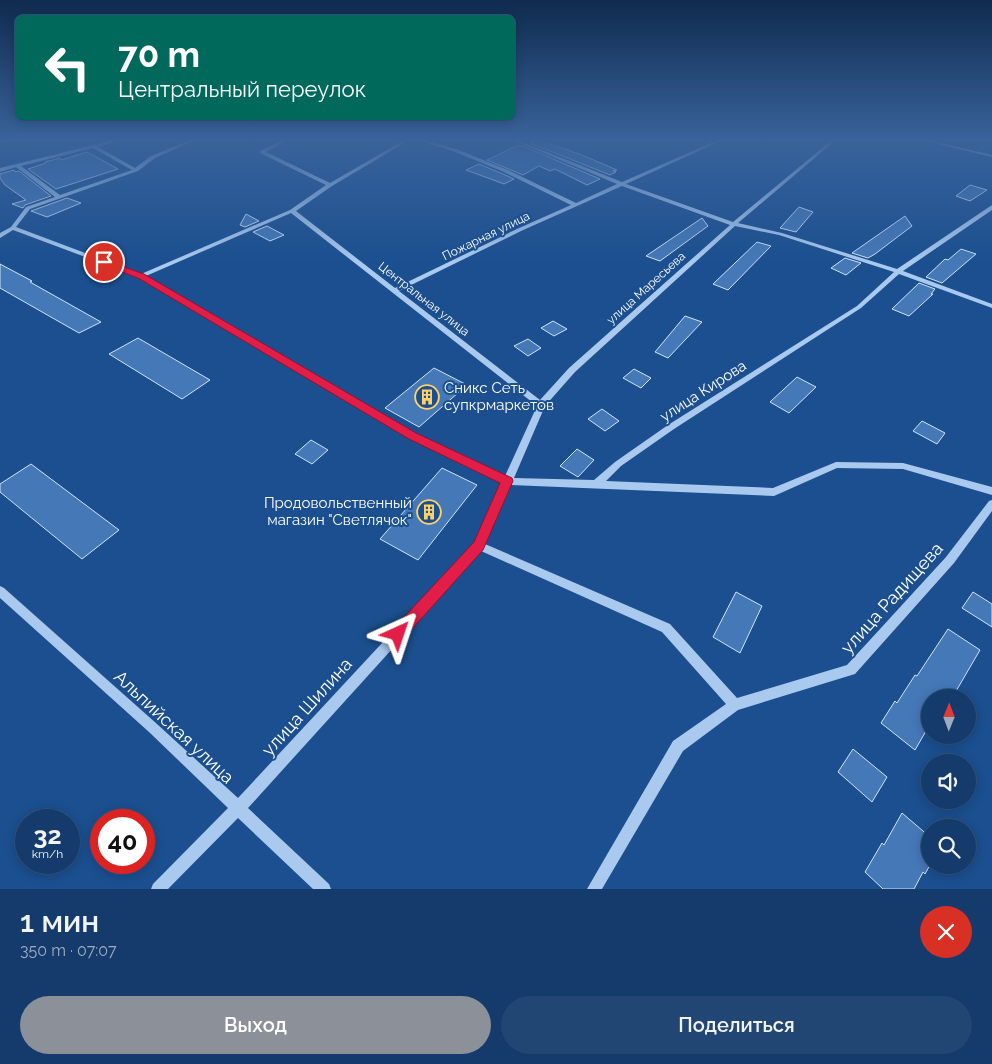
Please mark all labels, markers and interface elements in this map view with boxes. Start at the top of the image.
text: 70 m [118,34,200,75]
icon: left [35,35,100,100]
text: Центральный переулок [118,76,366,102]
street label: Пожарная улица [440,209,532,263]
pin [83,241,125,283]
icon: arrive [90,248,118,276]
street label: улица Маресьева [604,249,688,327]
street label: Центральная улица [376,259,472,339]
street label: улица Кирова [657,356,749,426]
place label: Сникс Сеть супкрмаркетов [444,379,554,414]
building icon: Сникс Сеть супкрмаркетов [414,384,440,410]
place label: Продовольственный магазин "Светлячок" [264,494,412,529]
building icon: Продовольственный магазин "Светлячок" [416,499,442,525]
street label: улица Радищева [836,538,947,658]
position arrow [371,607,423,659]
street label: улица Шилина [257,653,356,760]
street label: Альпийская улица [110,666,239,788]
north arrow [921,689,976,744]
map controls [921,689,976,874]
button: sound [921,754,976,809]
speed limit sign: 40 [90,809,155,874]
button: search [921,819,976,874]
text: 32 [33,820,62,850]
text: km/h [32,847,63,861]
text: 1 мин [20,904,99,939]
button: close [920,906,972,958]
text: 350 m · 07:07 [20,941,117,960]
button: Выход [20,996,491,1054]
button: Поделиться [501,996,972,1054]

